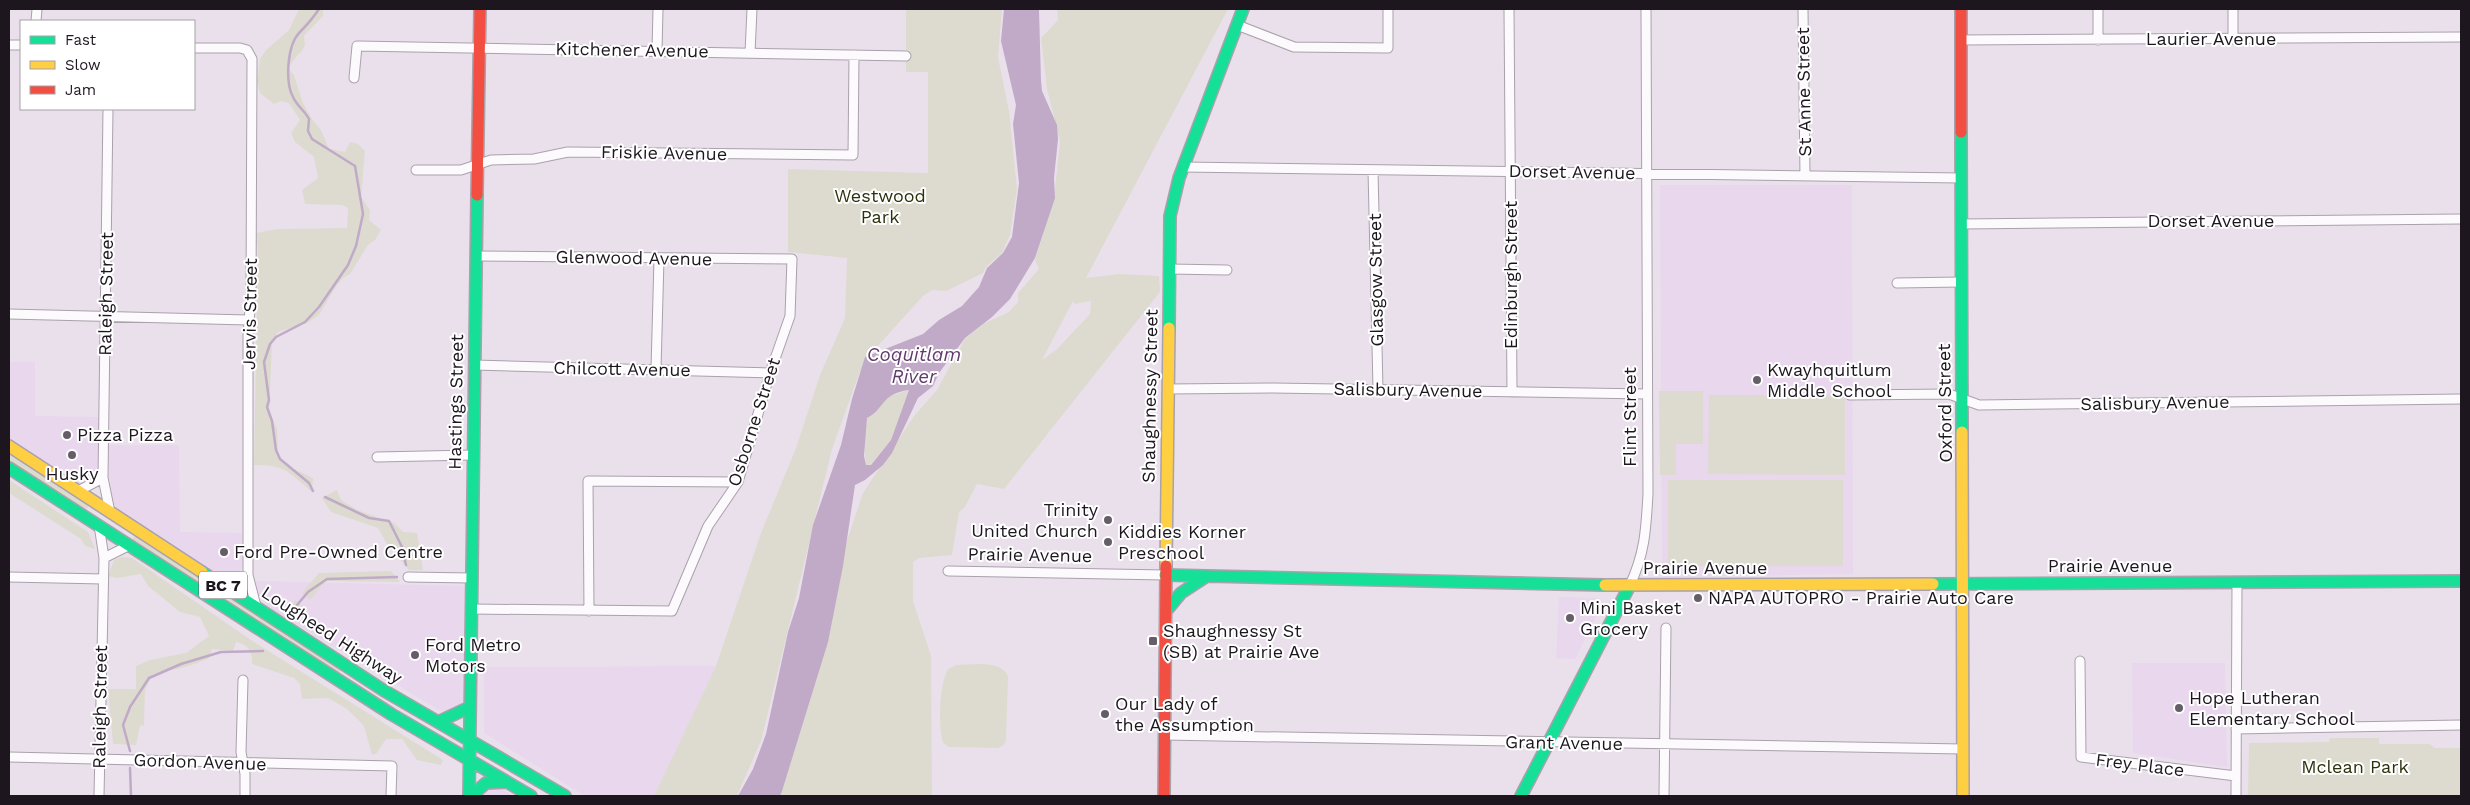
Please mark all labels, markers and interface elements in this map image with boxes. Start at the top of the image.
legend [20,20,195,110]
street label: St Anne Street [1792,27,1815,157]
street label: Laurier Avenue [2146,28,2276,49]
text: Fast [65,31,97,49]
street label: Kitchener Avenue [555,38,709,61]
text: Slow [65,56,101,74]
text: Jam [65,81,96,99]
street label: Friskie Avenue [601,141,727,164]
street label: Dorset Avenue [1508,160,1636,183]
park label: Westwood Park [834,185,926,227]
street label: Edinburgh Street [1500,200,1521,349]
street label: Dorset Avenue [2148,210,2274,231]
street label: Glasgow Street [1364,213,1387,347]
street label: Raleigh Street [94,231,117,356]
street label: Glenwood Avenue [556,246,713,269]
street label: Jervis Street [238,258,261,370]
street label: Shaughnessy Street [1137,308,1162,483]
street label: Hastings Street [444,334,467,470]
water label: Coquitlam River [867,343,961,388]
street label: Oxford Street [1933,343,1956,463]
street label: Osborne Street [723,354,784,489]
street label: Chilcott Avenue [553,357,691,380]
place label: Kwayhquitlum Middle School [1767,359,1892,401]
street label: Flint Street [1619,366,1640,467]
marker: Kwayhquitlum Middle School [1751,374,1763,386]
street label: Salisbury Avenue [1333,378,1483,401]
street label: Salisbury Avenue [2080,391,2230,414]
place label: Pizza Pizza [77,424,173,445]
marker: Pizza Pizza [61,429,73,441]
marker: Husky [66,449,78,461]
place label: Husky [45,463,99,484]
place label: Trinity United Church [971,499,1099,541]
marker: Trinity United Church [1102,514,1114,526]
place label: Kiddies Korner Preschool [1118,521,1246,563]
marker: Kiddies Korner Preschool [1102,536,1114,548]
place label: Ford Pre-Owned Centre [234,541,443,562]
street label: Prairie Avenue [968,543,1093,566]
marker: Ford Pre-Owned Centre [218,546,230,558]
street label: Prairie Avenue [2048,555,2172,576]
street label: Prairie Avenue [1643,557,1767,578]
road number: BC 7 [199,572,247,598]
street label: Lougheed Highway [258,581,407,688]
place label: NAPA AUTOPRO - Prairie Auto Care [1708,587,2014,608]
marker: NAPA AUTOPRO - Prairie Auto Care [1692,592,1704,604]
place label: Mini Basket Grocery [1580,597,1682,639]
marker: Mini Basket Grocery [1564,612,1576,624]
place label: Shaughnessy St (SB) at Prairie Ave [1163,620,1320,662]
place label: Ford Metro Motors [425,634,521,676]
marker: Shaughnessy St (SB) at Prairie Ave [1147,635,1159,647]
street label: Raleigh Street [88,644,111,769]
marker: Ford Metro Motors [409,649,421,661]
place label: Hope Lutheran Elementary School [2189,687,2355,729]
place label: Our Lady of the Assumption [1115,693,1254,735]
marker: Hope Lutheran Elementary School [2173,702,2185,714]
marker: Our Lady of the Assumption [1099,708,1111,720]
street label: Grant Avenue [1505,731,1623,754]
street label: Gordon Avenue [133,749,267,774]
street label: Frey Place [2094,749,2186,780]
park label: Mclean Park [2301,756,2409,777]

